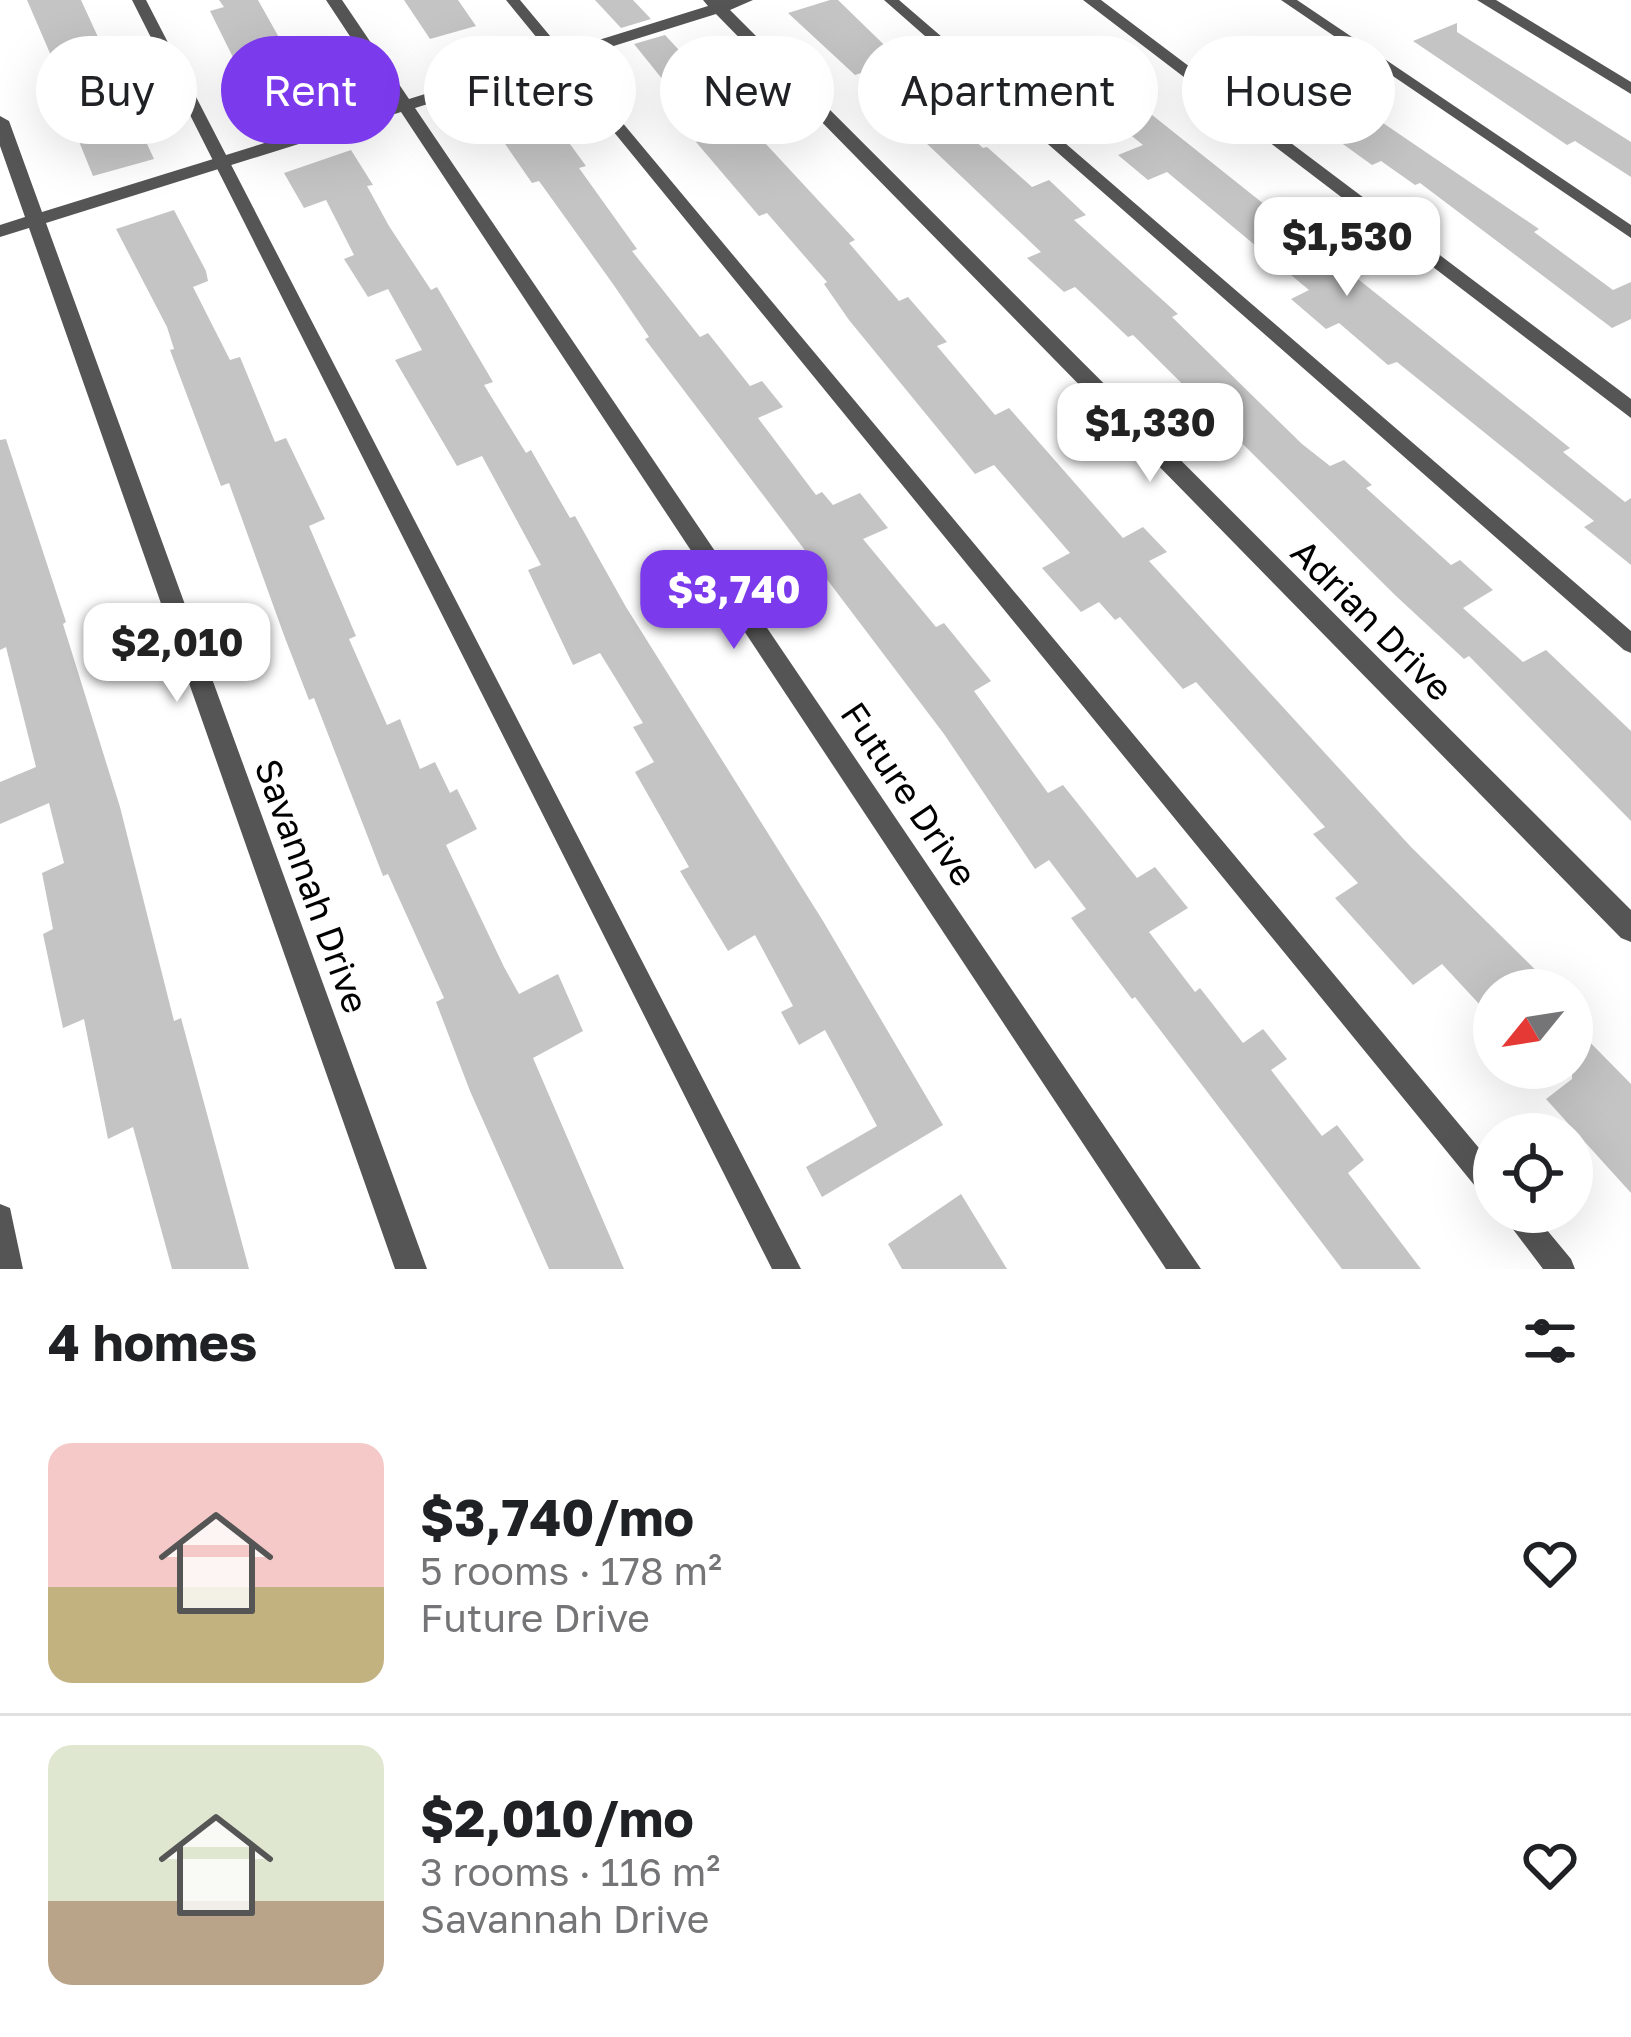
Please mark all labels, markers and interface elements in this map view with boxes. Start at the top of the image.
chip: Buy [36,36,197,144]
chip: Rent [221,36,400,144]
chip: Filters [424,36,636,144]
chip: New [660,36,834,144]
chip: Apartment [858,36,1158,144]
chip: House [1182,36,1395,144]
pin: $1,530 [1249,197,1445,299]
text: $1,530 [1281,212,1413,259]
pin: $1,330 [1052,383,1248,485]
text: $1,330 [1084,398,1216,445]
street label: Adrian Drive [1283,530,1462,709]
pin: $3,740 [636,550,832,652]
text: $3,740 [667,565,801,612]
pin: $2,010 [79,603,275,705]
text: $2,010 [110,618,244,665]
street label: Future Drive [832,694,987,894]
street label: Savannah Drive [247,753,378,1019]
north arrow [1473,969,1593,1089]
map controls [1473,969,1593,1233]
button: locate [1473,1113,1593,1233]
icon: filters [1517,1308,1583,1374]
text: 4 homes [48,1311,257,1372]
text: $3,740/mo [420,1486,694,1547]
icon: home [144,1491,288,1635]
icon: heart [1517,1530,1583,1596]
text: 5 rooms · 178 m² [420,1547,722,1594]
text: Future Drive [420,1594,650,1641]
text: $2,010/mo [420,1787,694,1848]
icon: home [144,1793,288,1937]
icon: heart [1517,1832,1583,1898]
text: 3 rooms · 116 m² [420,1848,720,1895]
text: Savannah Drive [420,1895,709,1942]

